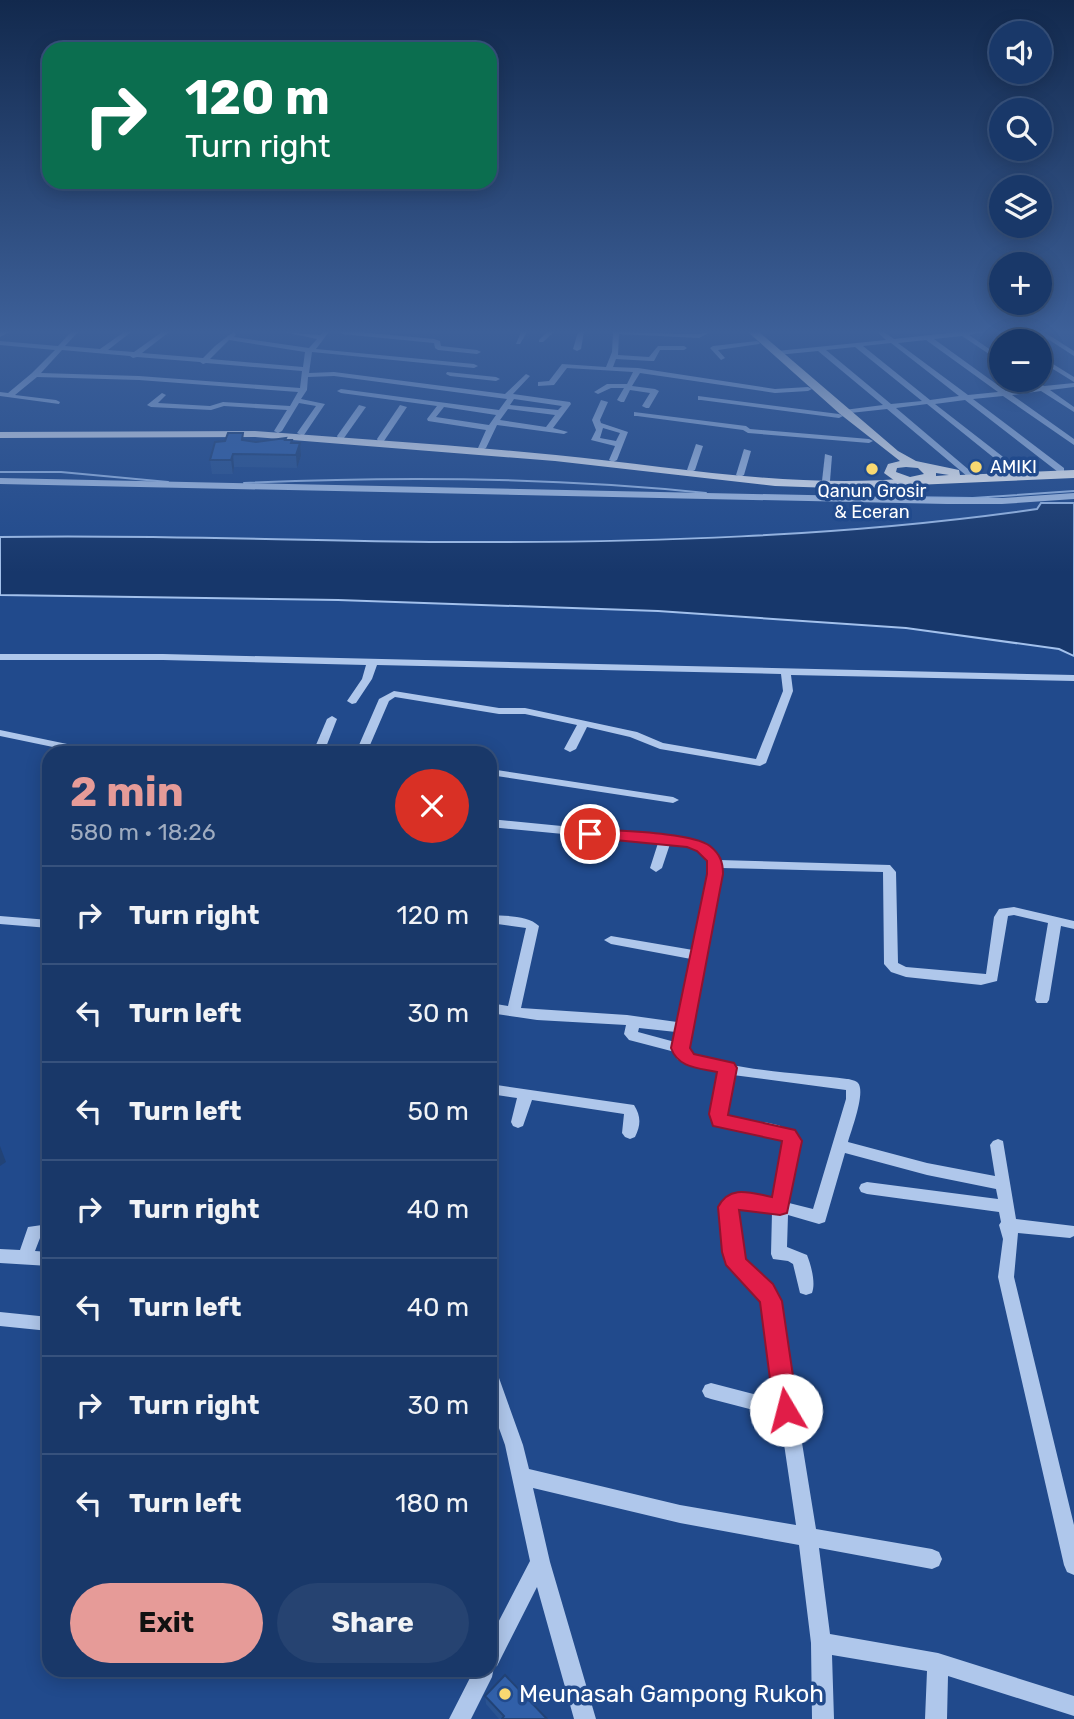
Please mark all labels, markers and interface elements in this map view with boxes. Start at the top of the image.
map controls [989,21,1052,392]
button: sound [989,21,1052,84]
text: 120 m [185,68,330,126]
icon: right [70,70,161,161]
button: search [989,98,1052,161]
text: Turn right [185,127,330,165]
button: layers [989,175,1052,238]
button: + [989,252,1052,315]
button: − [989,329,1052,392]
place label: AMIKI [990,456,1037,478]
marker: AMIKI [968,459,984,475]
marker: Qanun Grosir & Eceran [864,461,880,477]
place label: Qanun Grosir & Eceran [818,480,927,523]
text: 2 min [70,767,184,817]
button: close [395,769,469,843]
pin [560,804,620,864]
icon: arrive [571,815,609,853]
text: 580 m · 18:26 [70,818,216,846]
icon: right [70,896,108,934]
text: Turn right [129,900,259,931]
text: 120 m [397,900,469,931]
icon: left [70,994,108,1032]
text: Turn left [129,998,241,1029]
text: 30 m [407,998,469,1029]
icon: left [70,1092,108,1130]
text: Turn left [129,1096,241,1127]
text: 50 m [408,1096,469,1127]
icon: right [70,1190,108,1228]
text: Turn right [129,1194,259,1225]
text: 40 m [407,1194,469,1225]
icon: left [70,1288,108,1326]
text: Turn left [129,1292,241,1323]
text: 40 m [407,1292,469,1323]
position arrow [749,1373,823,1447]
icon: right [70,1386,108,1424]
text: Turn right [129,1390,259,1421]
text: 30 m [407,1390,469,1421]
icon: left [70,1484,108,1522]
text: Turn left [129,1488,241,1519]
text: 180 m [395,1488,469,1519]
button: Exit [70,1583,263,1663]
button: Share [277,1583,469,1663]
place label: Meunasah Gampong Rukoh [519,1680,824,1708]
marker: Meunasah Gampong Rukoh [497,1686,513,1702]

